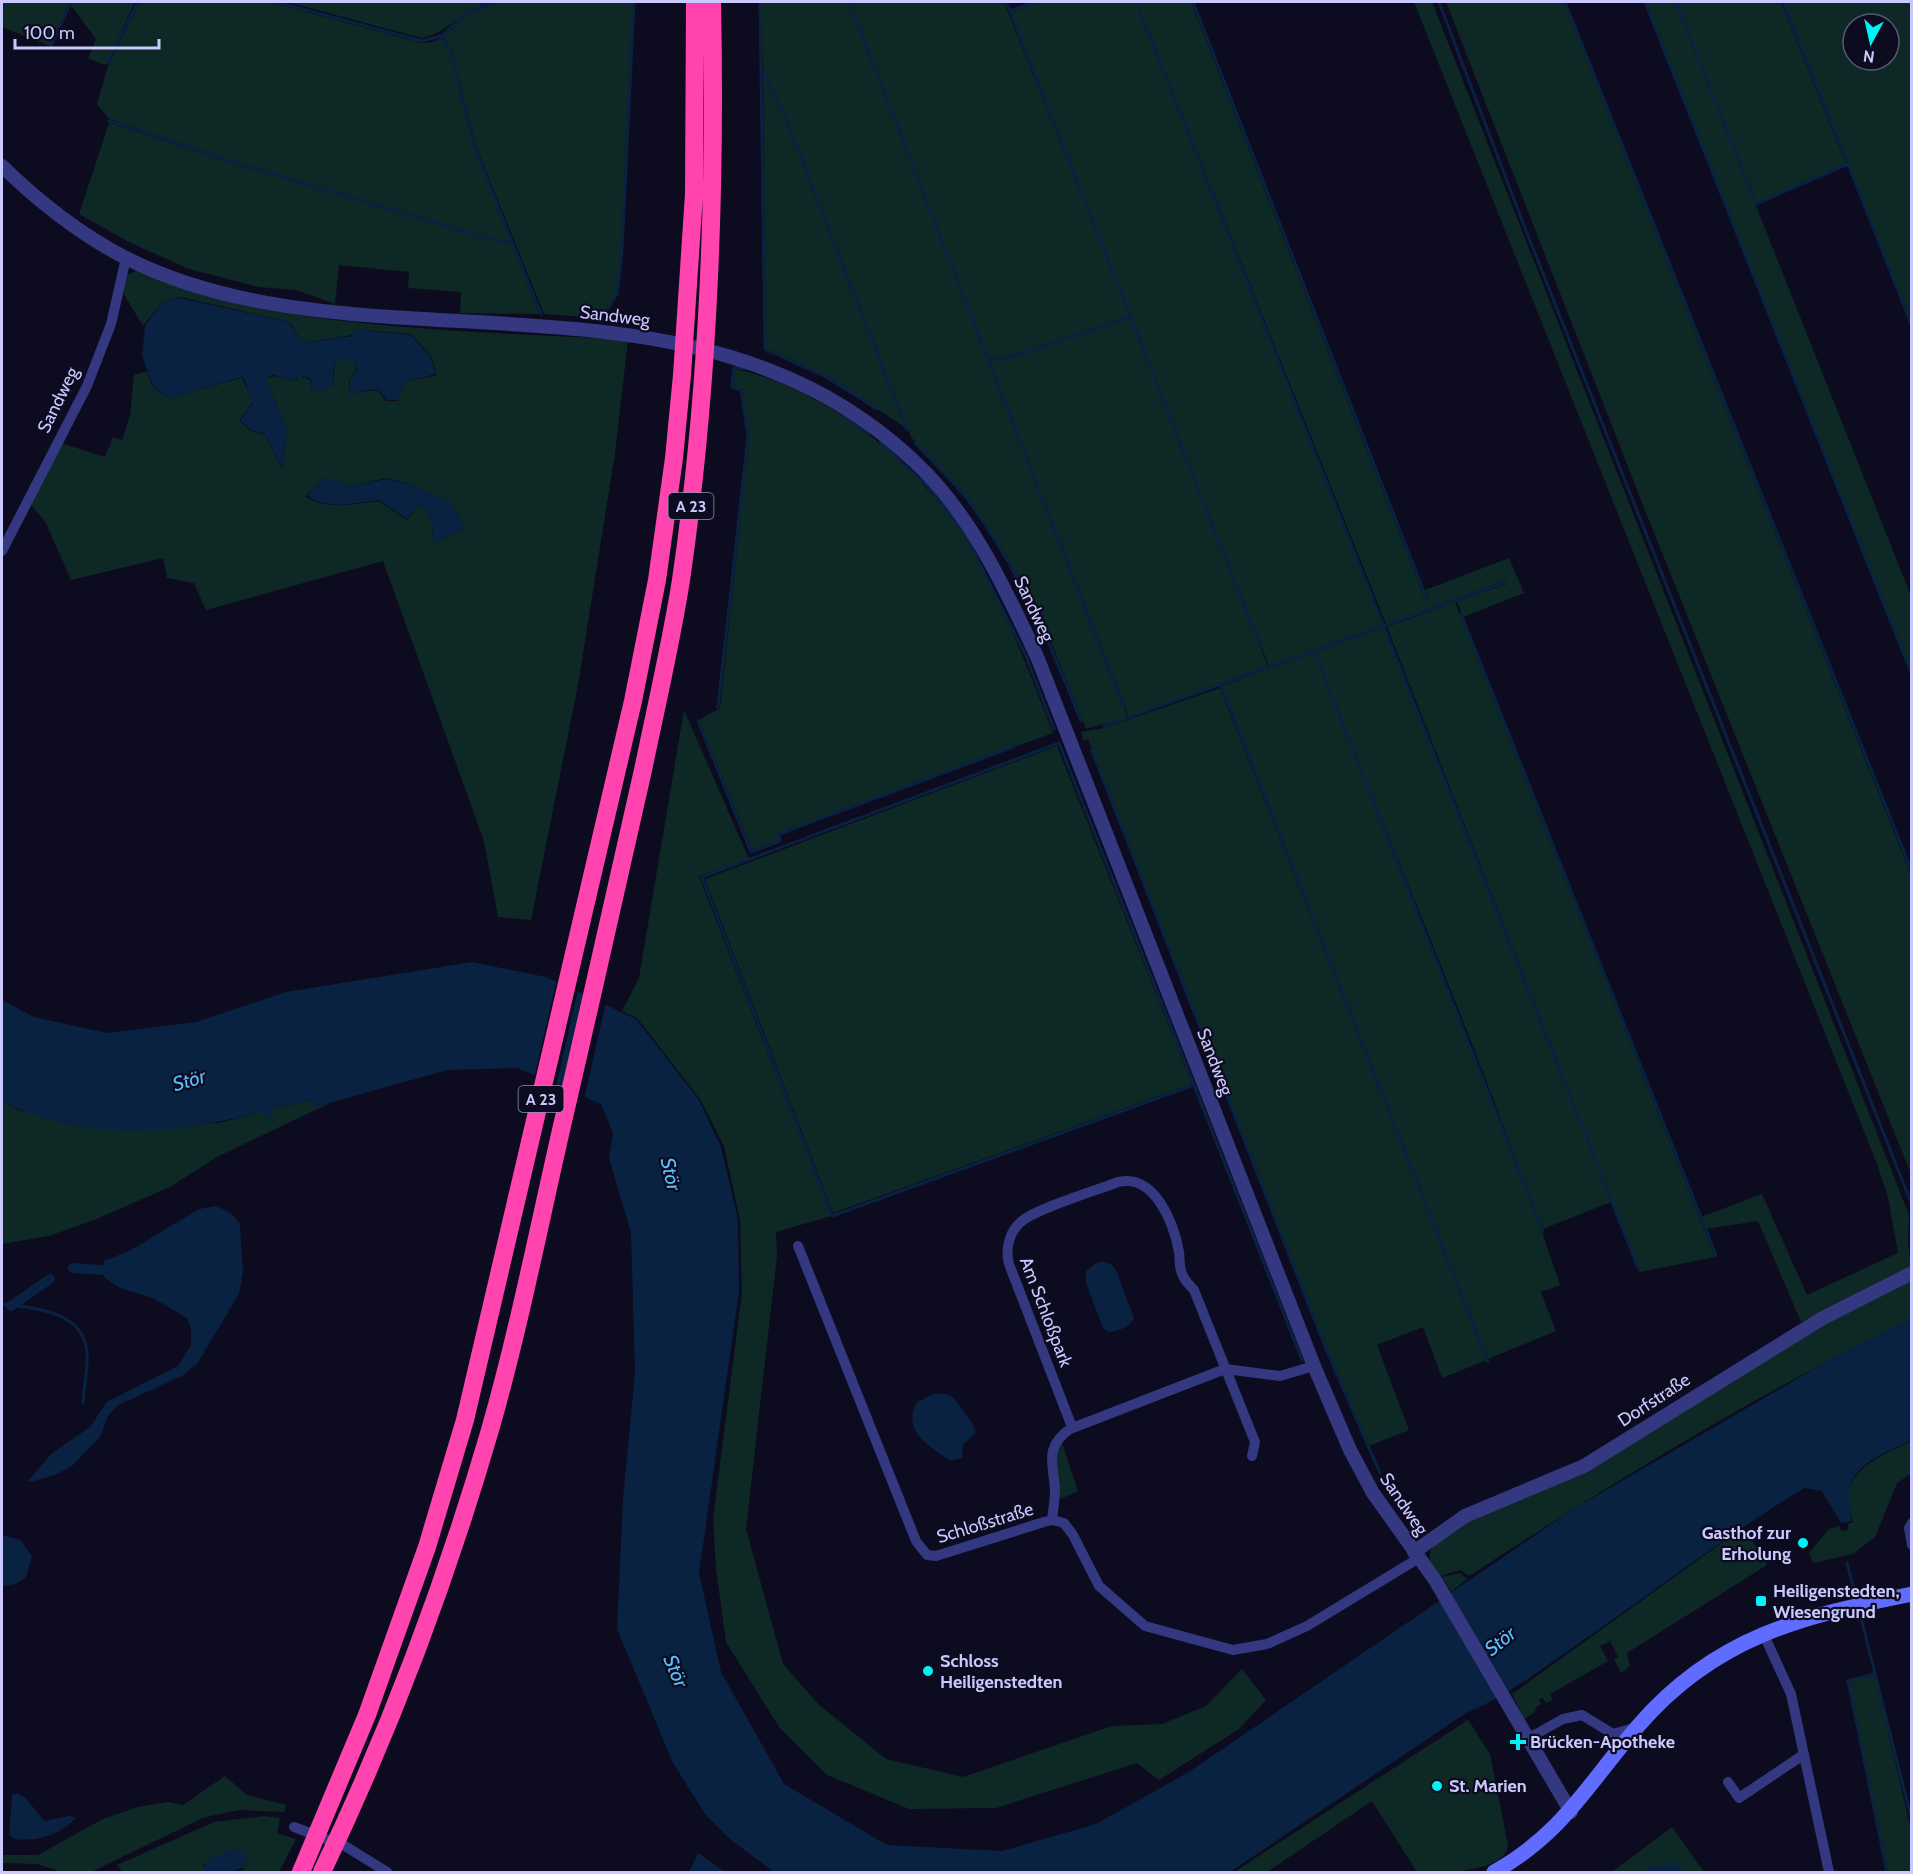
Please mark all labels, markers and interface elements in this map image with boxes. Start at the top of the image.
scale bar [15,12,159,50]
north arrow [1841,12,1901,72]
text: 100 m [24,22,75,44]
text: N [1862,46,1876,67]
street label: Sandweg [579,301,652,331]
street label: Sandweg [33,363,84,436]
road number: A 23 [668,493,714,519]
street label: Sandweg [1009,572,1059,646]
street label: Sandweg [1192,1025,1238,1100]
water label: Stör [170,1064,209,1096]
road number: A 23 [518,1086,564,1112]
water label: Stör [656,1155,687,1194]
street label: Am Schloßpark [1015,1254,1077,1371]
street label: Dorfstraße [1614,1369,1694,1431]
street label: Sandweg [1375,1469,1433,1540]
street label: Schloßstraße [934,1498,1036,1548]
place label: Gasthof zur Erholung [1702,1522,1791,1565]
marker: Gasthof zur Erholung [1796,1536,1810,1550]
place label: Heiligenstedten, Wiesengrund [1773,1580,1900,1623]
marker: Heiligenstedten, Wiesengrund [1754,1594,1768,1608]
water label: Stör [1480,1621,1521,1661]
place label: Schloss Heiligenstedten [940,1650,1062,1693]
water label: Stör [658,1651,694,1692]
marker: Schloss Heiligenstedten [921,1664,935,1678]
place label: Brücken-Apotheke [1530,1731,1675,1753]
marker: Brücken-Apotheke [1511,1735,1525,1749]
place label: St. Marien [1449,1775,1527,1797]
marker: St. Marien [1430,1779,1444,1793]

